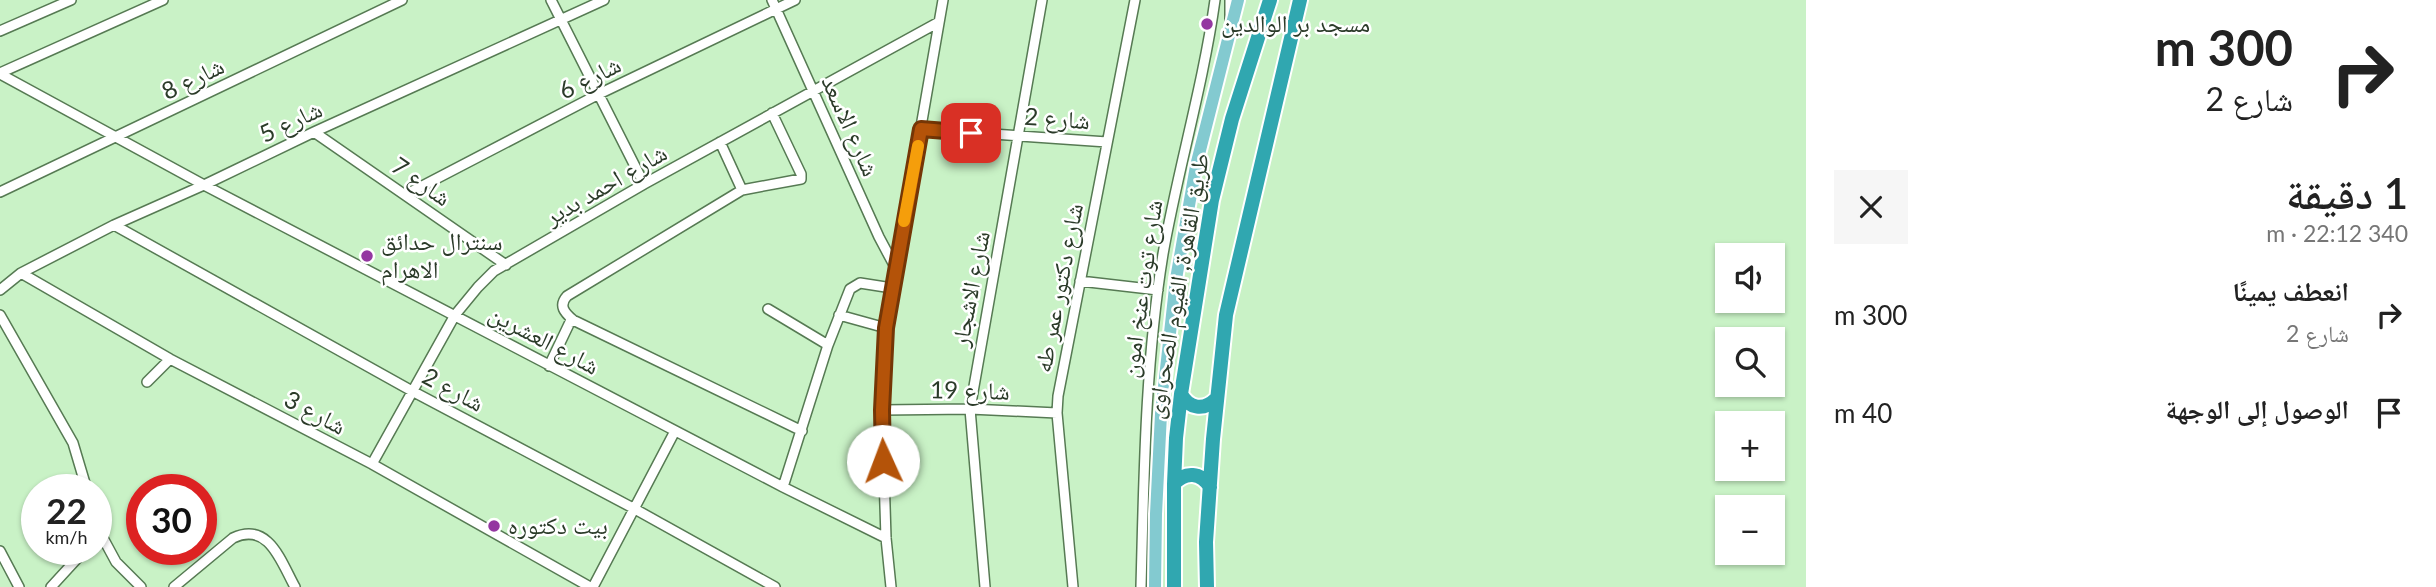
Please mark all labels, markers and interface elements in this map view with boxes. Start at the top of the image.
place label: مسجد بر الوالدين [1221,8,1370,38]
marker: مسجد بر الوالدين [1199,16,1215,32]
text: 300 m [2155,18,2293,76]
icon: right [2317,28,2408,119]
street label: شارع 6 [553,49,626,106]
street label: شارع 8 [156,50,229,107]
street label: شارع الاسعد [815,71,886,181]
text: شارع 2 [2205,79,2293,118]
street label: شارع 5 [254,94,327,149]
street label: شارع 2 [1023,101,1091,136]
pin [941,103,1001,163]
icon: arrive [952,114,990,152]
street label: شارع احمد بدير [538,137,672,233]
street label: شارع 7 [385,150,457,213]
street label: طريق القاهرة, الفيوم الصحراوى [1139,151,1217,421]
text: 1 دقيقة [2286,168,2408,218]
button: close [1834,170,1908,244]
street label: شارع توت عنخ امون [1114,198,1169,380]
street label: شارع دكتور عمر طه [1027,201,1090,375]
text: 340 m · 22:12 [2266,219,2408,247]
place label: سنترال حدائق الاهرام [381,226,503,286]
street label: شارع الاشجار [944,229,997,350]
map controls [1715,243,1785,565]
button: sound [1715,243,1785,313]
marker: سنترال حدائق الاهرام [359,248,375,264]
text: انعطف يمينًا [2232,275,2349,307]
icon: right [2370,296,2408,334]
street label: شارع العشرين [484,298,605,382]
text: 300 m [1834,299,1907,331]
text: شارع 2 [2286,319,2349,347]
button: search [1715,327,1785,397]
street label: شارع 2 [417,360,490,419]
street label: شارع 19 [930,374,1010,407]
street label: شارع 3 [279,383,352,442]
text: الوصول إلى الوجهة [2165,393,2349,425]
icon: arrive [2370,394,2408,432]
text: 40 m [1834,397,1892,429]
button: + [1715,411,1785,481]
position arrow [846,424,920,498]
speed limit sign: 30 [126,474,217,565]
text: 22 [46,489,87,531]
button: − [1715,495,1785,565]
place label: بيت دكتوره [508,510,608,540]
marker: بيت دكتوره [486,518,502,534]
text: km/h [45,526,88,548]

